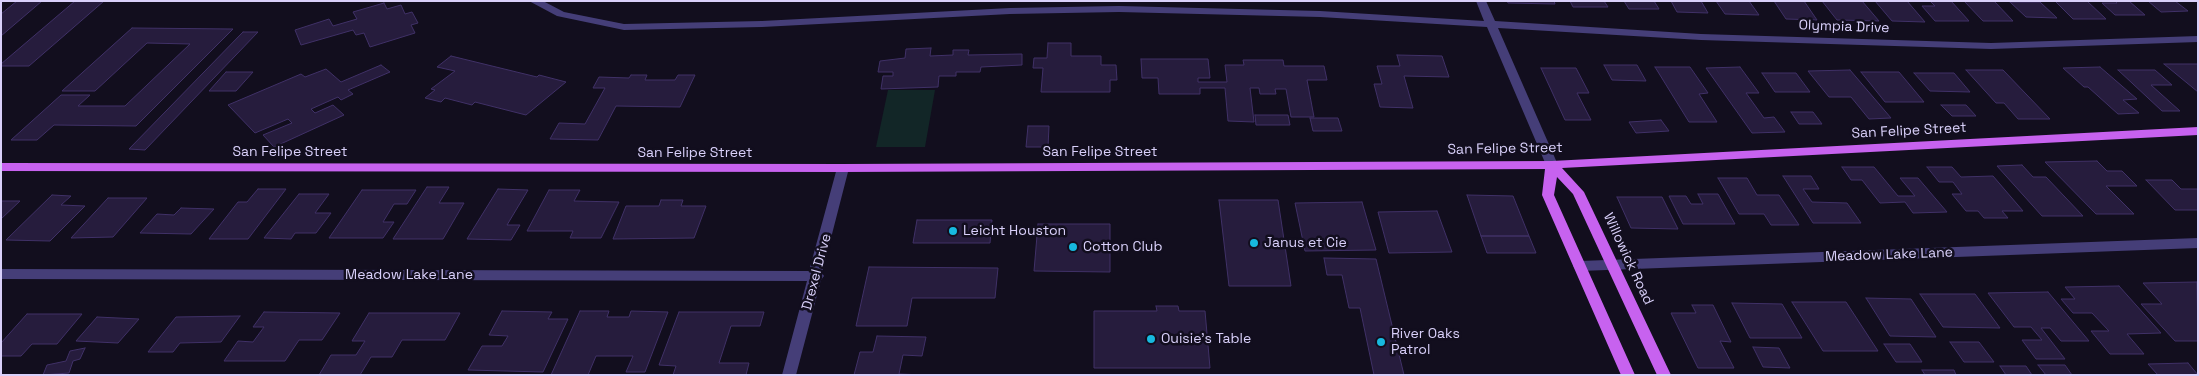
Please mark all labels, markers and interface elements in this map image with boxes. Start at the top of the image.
street label: Olympia Drive [1798,17,1890,37]
street label: San Felipe Street [1851,120,1967,142]
street label: San Felipe Street [1447,140,1563,158]
street label: San Felipe Street [232,144,348,160]
street label: San Felipe Street [1042,144,1158,160]
street label: San Felipe Street [637,145,753,161]
street label: Willowick Road [1599,210,1657,308]
place label: Leicht Houston [963,223,1066,239]
marker: Leicht Houston [947,225,959,237]
street label: Drexel Drive [799,232,835,312]
place label: Janus et Cie [1264,235,1347,251]
marker: Janus et Cie [1248,237,1260,249]
place label: Cotton Club [1083,239,1162,255]
marker: Cotton Club [1067,241,1079,253]
street label: Meadow Lake Lane [1825,244,1953,266]
street label: Meadow Lake Lane [345,267,473,283]
place label: River Oaks Patrol [1391,326,1460,358]
place label: Ouisie's Table [1161,331,1251,347]
marker: Ouisie's Table [1145,333,1157,345]
marker: River Oaks Patrol [1375,336,1387,348]

